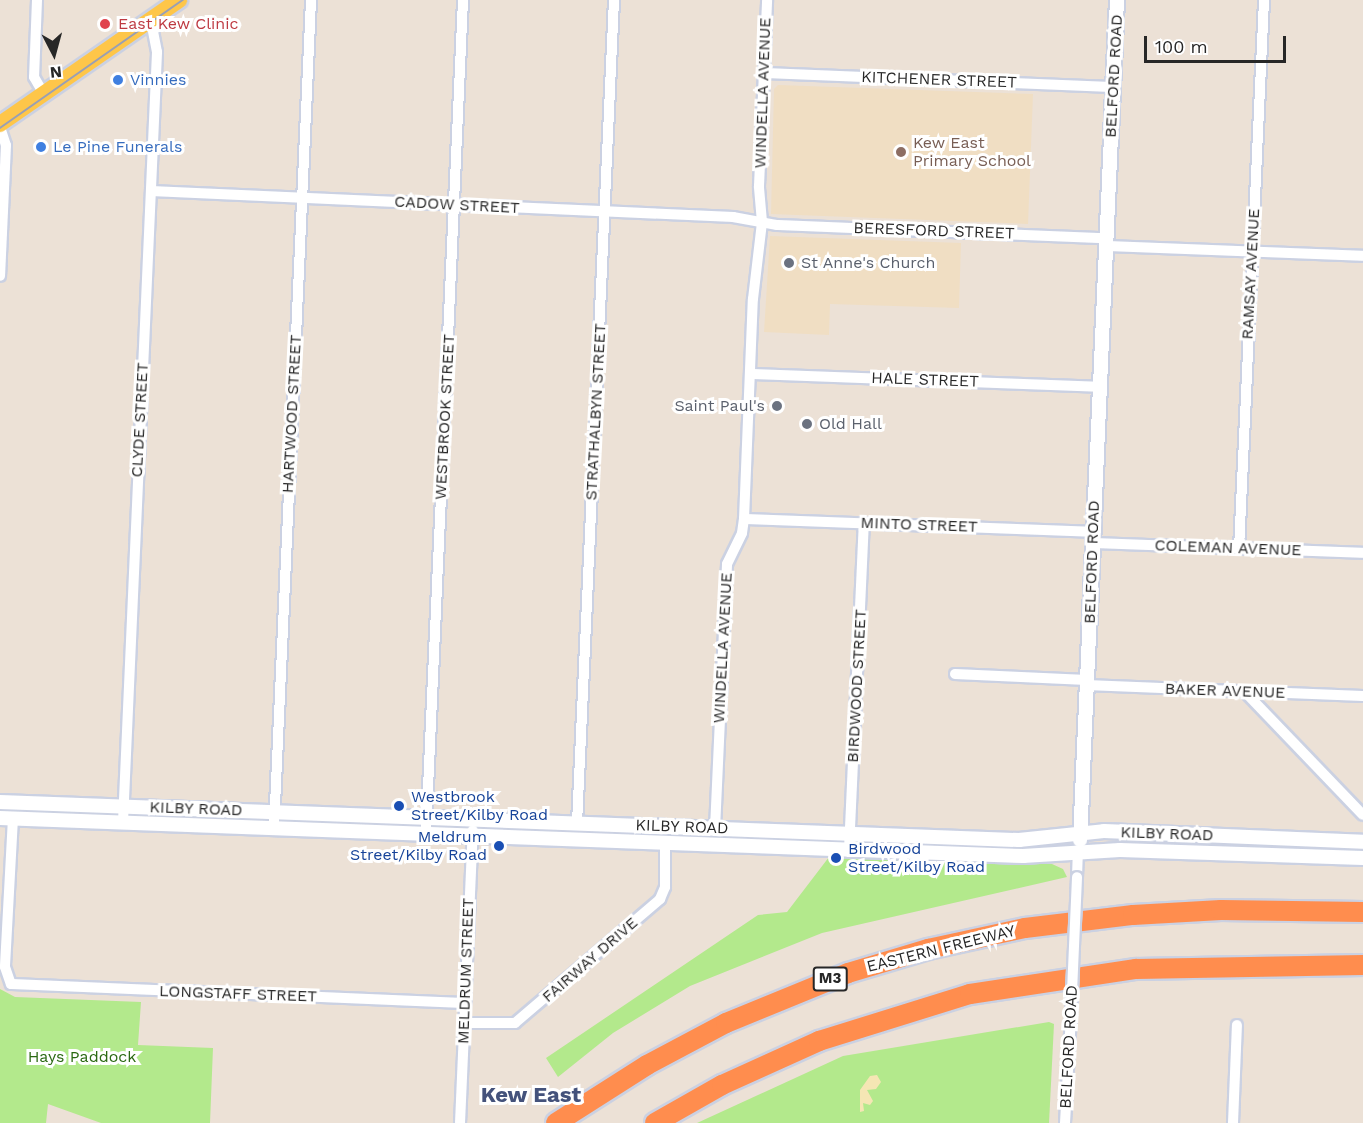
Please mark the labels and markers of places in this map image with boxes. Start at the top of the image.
place label: East Kew Clinic [118,14,239,34]
marker: East Kew Clinic [96,15,114,33]
place label: Vinnies [130,70,186,90]
marker: Vinnies [111,73,125,87]
place label: Kew East Primary School [913,133,1031,171]
place label: Le Pine Funerals [53,137,182,157]
marker: Le Pine Funerals [34,140,48,154]
marker: Kew East Primary School [894,145,908,159]
place label: St Anne's Church [801,253,936,273]
marker: St Anne's Church [782,256,796,270]
place label: Saint Paul's [674,396,765,416]
marker: Saint Paul's [770,399,784,413]
place label: Old Hall [819,414,882,434]
marker: Old Hall [800,417,814,431]
place label: Westbrook Street/Kilby Road [411,787,548,825]
marker: Westbrook Street/Kilby Road [392,799,406,813]
place label: Meldrum Street/Kilby Road [350,827,487,865]
marker: Meldrum Street/Kilby Road [492,839,506,853]
place label: Birdwood Street/Kilby Road [848,839,985,877]
marker: Birdwood Street/Kilby Road [829,851,843,865]

